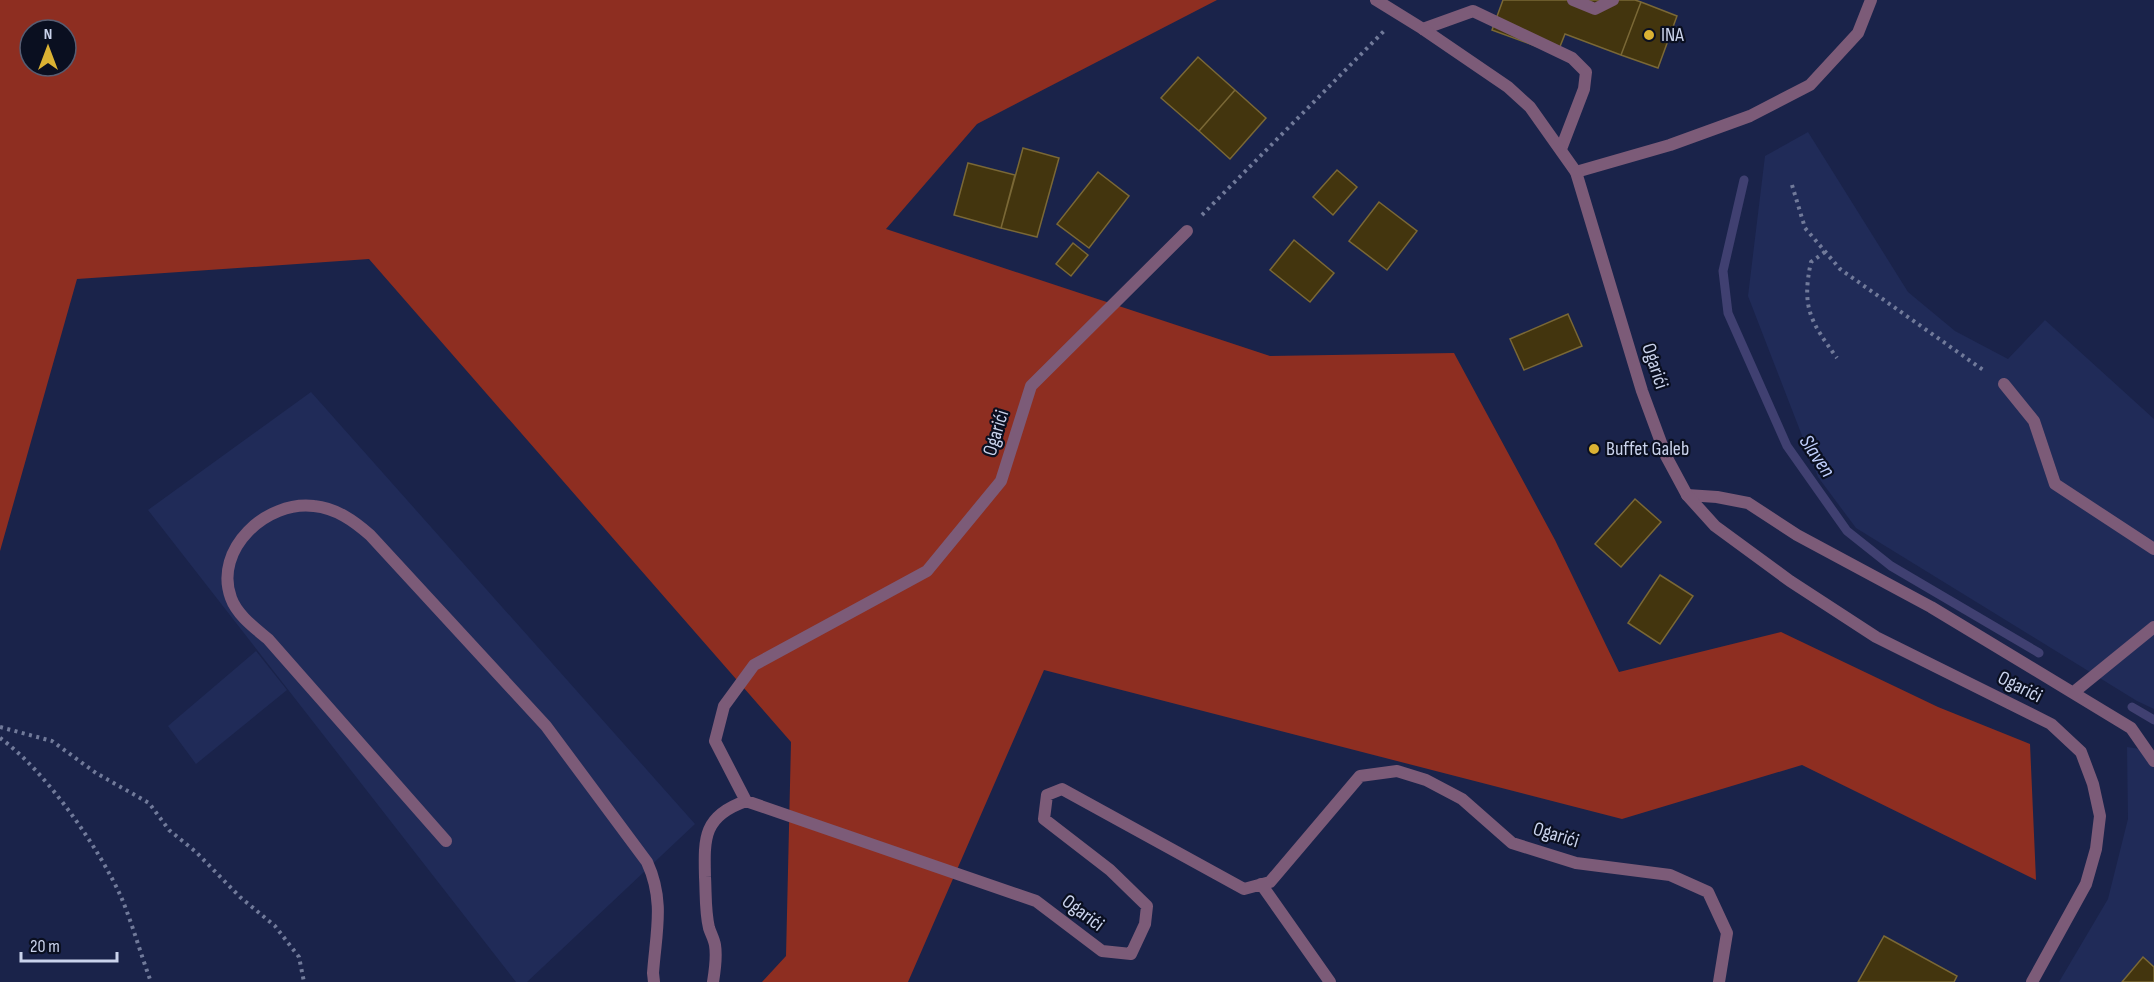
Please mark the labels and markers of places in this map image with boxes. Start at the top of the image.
place label: INA [1661,23,1684,47]
marker: INA [1642,28,1656,42]
place label: Buffet Galeb [1606,437,1689,461]
marker: Buffet Galeb [1587,442,1601,456]

